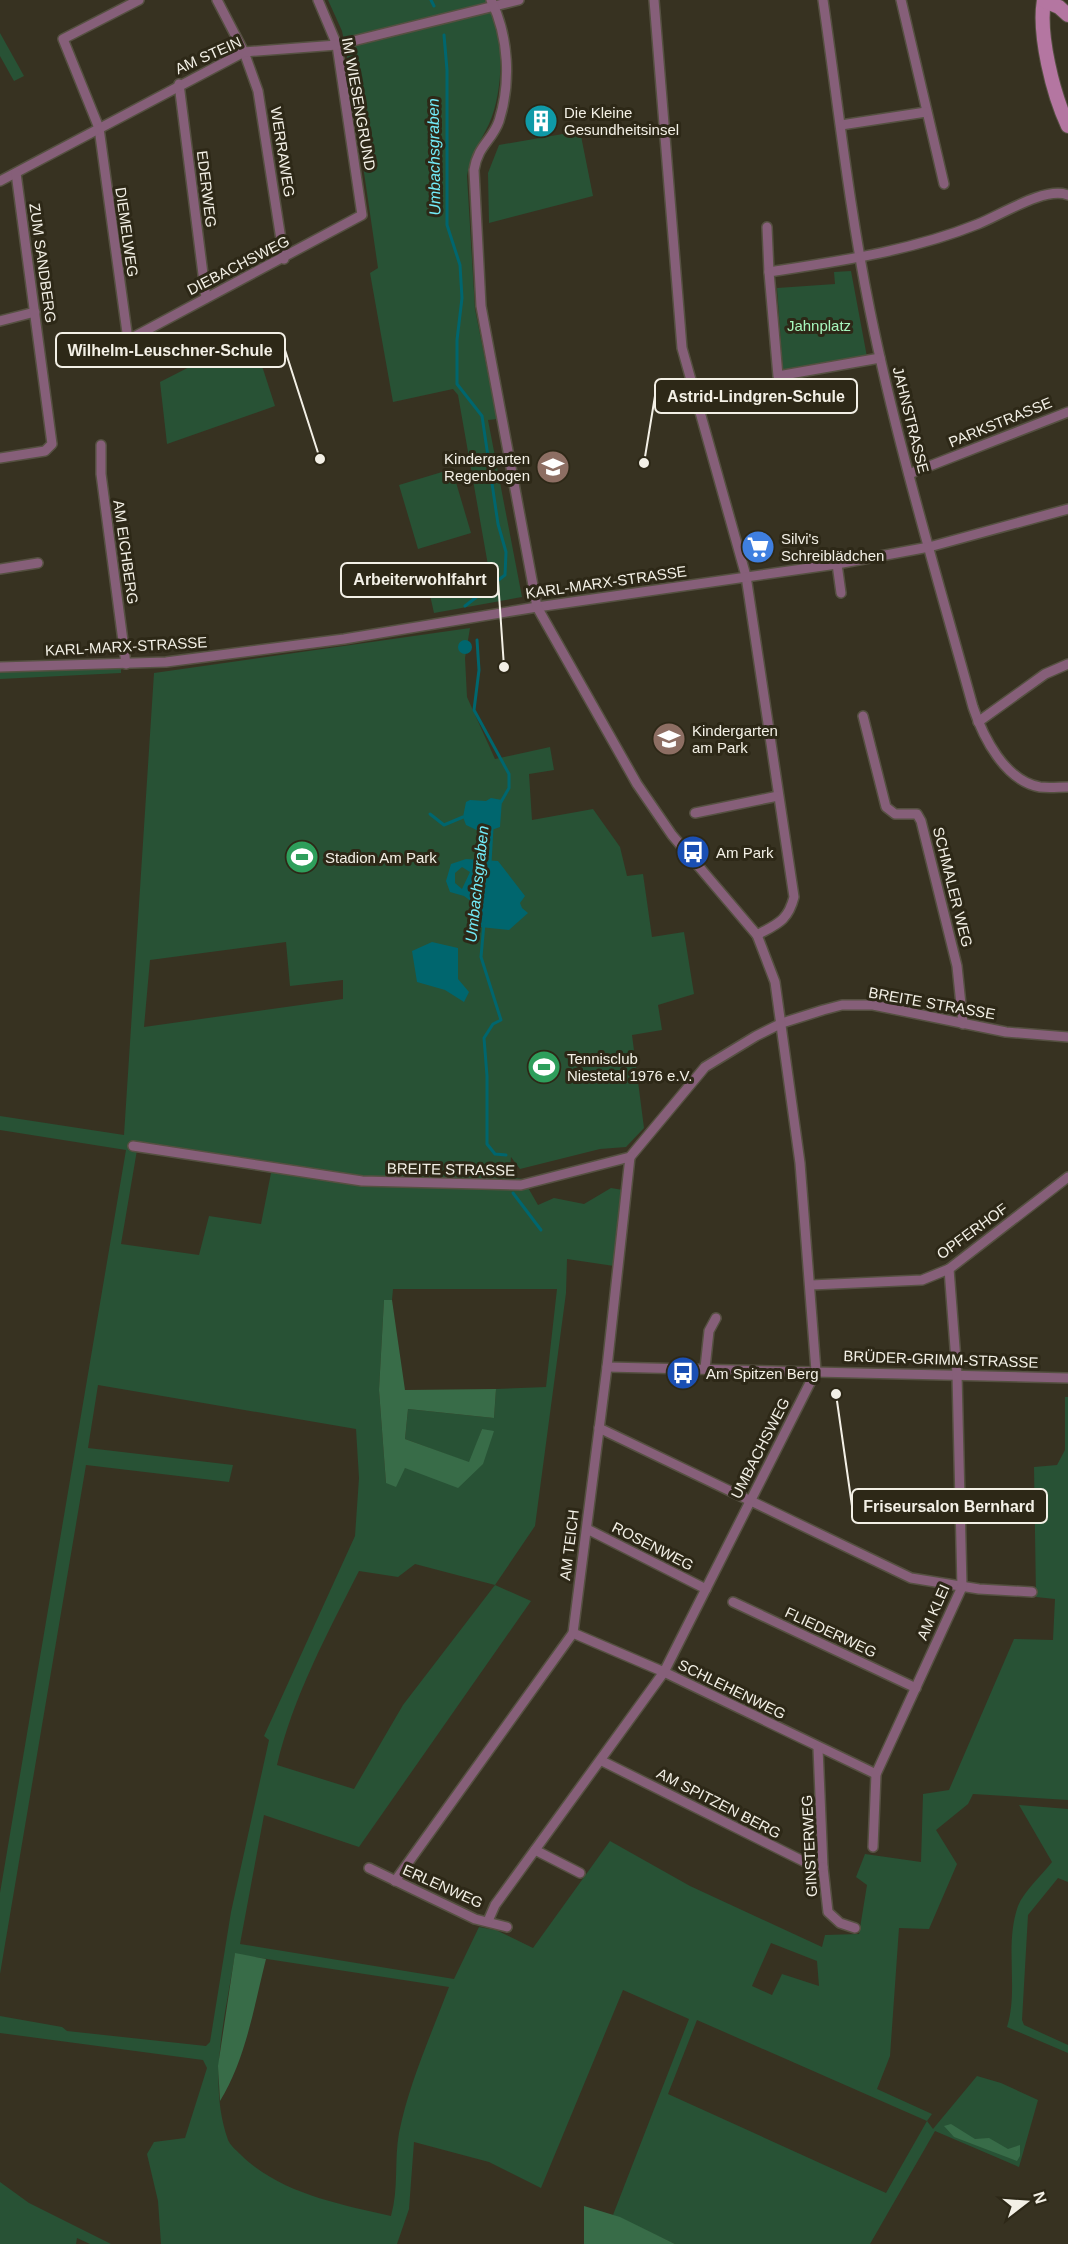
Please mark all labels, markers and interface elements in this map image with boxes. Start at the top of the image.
street label: AM STEIN [172,33,244,77]
street label: IM WIESENGRUND [339,36,379,172]
water label: Umbachsgraben [424,98,444,216]
building icon: Die Kleine Gesundheitsinsel [523,103,559,139]
place label: Die Kleine Gesundheitsinsel [564,104,679,138]
street label: WERRAWEG [267,106,299,198]
street label: EDERWEG [194,150,220,228]
street label: DIEMELWEG [112,186,142,278]
street label: ZUM SANDBERG [26,202,60,324]
street label: DIEBACHSWEG [184,232,292,298]
park label: Jahnplatz [787,317,851,334]
callout: Wilhelm-Leuschner-Schule [56,333,285,367]
text: Wilhelm-Leuschner-Schule [67,342,273,359]
street label: JAHNSTRASSE [890,365,932,475]
callout: Astrid-Lindgren-Schule [655,379,857,413]
text: Astrid-Lindgren-Schule [667,388,845,405]
street label: PARKSTRASSE [946,394,1054,450]
school or university icon: Kindergarten Regenbogen [535,449,571,485]
place label: Kindergarten Regenbogen [444,450,530,484]
street label: AM EICHBERG [110,499,142,605]
supermarket icon: Silvi's Schreiblädchen [740,529,776,565]
place label: Silvi's Schreiblädchen [781,530,884,564]
street label: KARL-MARX-STRASSE [524,562,688,602]
callout: Arbeiterwohlfahrt [341,563,498,597]
text: Arbeiterwohlfahrt [353,571,487,588]
street label: KARL-MARX-STRASSE [44,633,208,659]
school or university icon: Kindergarten am Park [651,721,687,757]
place label: Kindergarten am Park [692,722,778,756]
water label: Umbachsgraben [462,825,492,943]
street label: SCHMALER WEG [930,825,976,949]
bus stop icon: Am Park [675,834,711,870]
sports icon: Stadion Am Park [284,839,320,875]
place label: Am Park [716,844,774,861]
place label: Stadion Am Park [325,849,437,866]
street label: BREITE STRASSE [867,983,997,1023]
sports icon: Tennisclub Niestetal 1976 e.V. [526,1049,562,1085]
place label: Tennisclub Niestetal 1976 e.V. [567,1050,692,1084]
street label: BREITE STRASSE [387,1159,515,1179]
street label: OPFERHOF [933,1200,1011,1262]
street label: BRÜDER-GRIMM-STRASSE [843,1347,1039,1371]
bus stop icon: Am Spitzen Berg [665,1355,701,1391]
place label: Am Spitzen Berg [706,1365,819,1382]
street label: UMBACHSWEG [727,1395,793,1501]
callout: Friseursalon Bernhard [852,1489,1047,1523]
text: Friseursalon Bernhard [863,1498,1035,1515]
street label: AM TEICH [556,1509,582,1581]
street label: ROSENWEG [609,1518,697,1574]
street label: AM KLEI [913,1582,953,1642]
street label: FLIEDERWEG [783,1603,879,1661]
street label: SCHLEHENWEG [675,1656,789,1722]
street label: AM SPITZEN BERG [654,1764,784,1842]
street label: GINSTERWEG [798,1795,820,1897]
street label: ERLENWEG [400,1861,486,1911]
north arrow [996,2172,1056,2232]
text: N [1030,2190,1050,2206]

